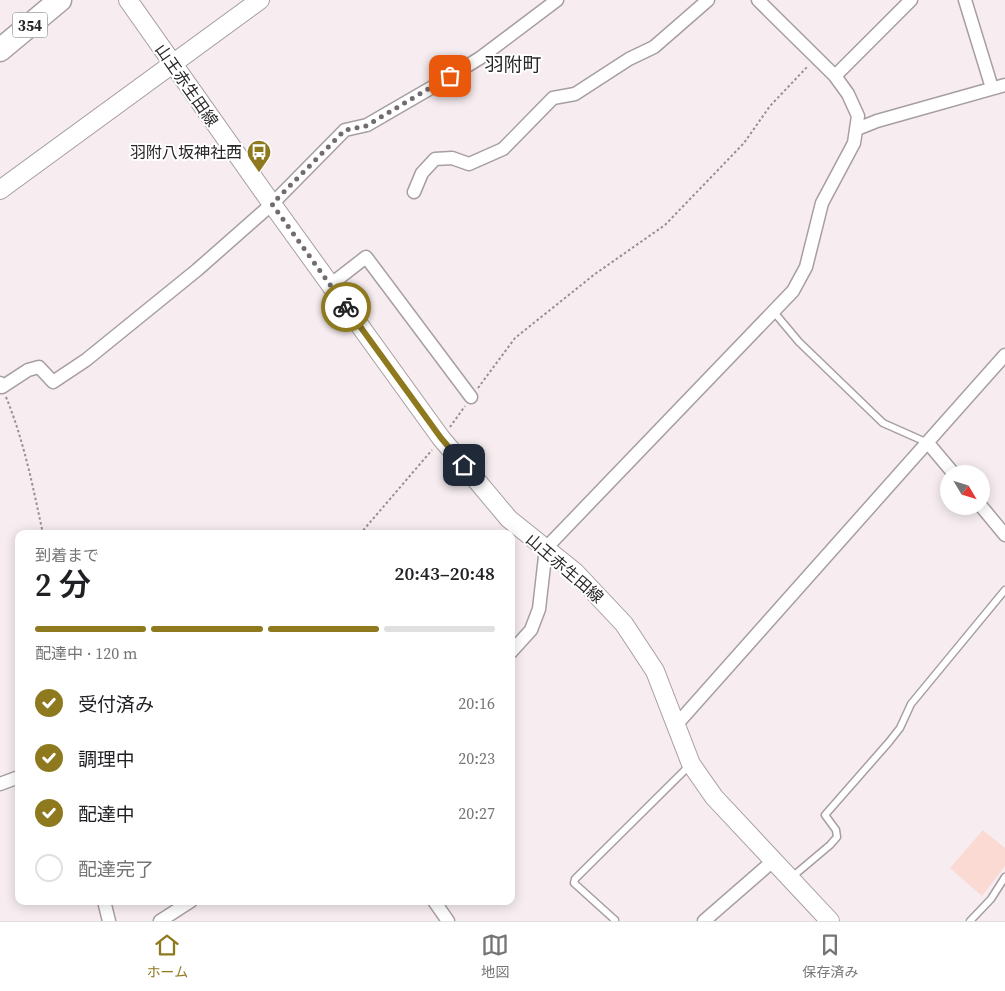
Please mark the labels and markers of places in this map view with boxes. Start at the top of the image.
pin [429,55,471,97]
bus stop icon: 羽附八坂神社西 [246,139,272,173]
place label: 羽附八坂神社西 [130,141,242,163]
pin [443,444,485,486]

